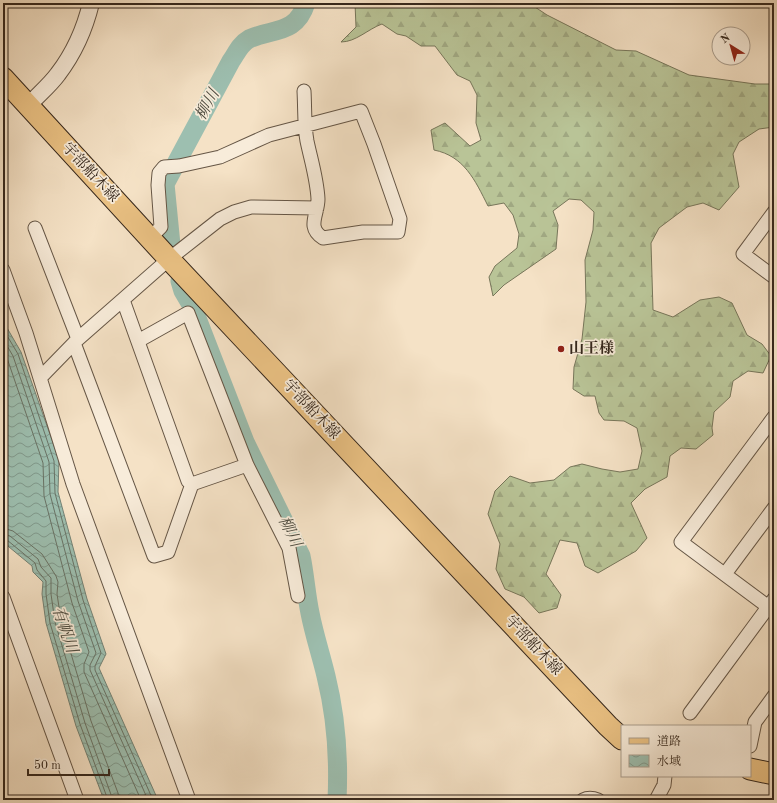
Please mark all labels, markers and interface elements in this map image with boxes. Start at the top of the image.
north arrow [711,26,751,66]
text: N [719,32,733,46]
water label: 柳川 [191,84,224,123]
street label: 宇部船木線 [59,139,123,206]
place label: 山王様 [569,340,614,357]
marker: 山王様 [556,344,566,354]
street label: 宇部船木線 [280,376,344,443]
water label: 柳川 [275,513,306,552]
water label: 有帆川 [49,604,82,657]
street label: 宇部船木線 [502,612,566,679]
legend [621,725,751,777]
text: 道路 [657,734,681,748]
scale bar [28,751,109,777]
text: 水域 [657,754,681,768]
text: 50 m [34,759,61,772]

